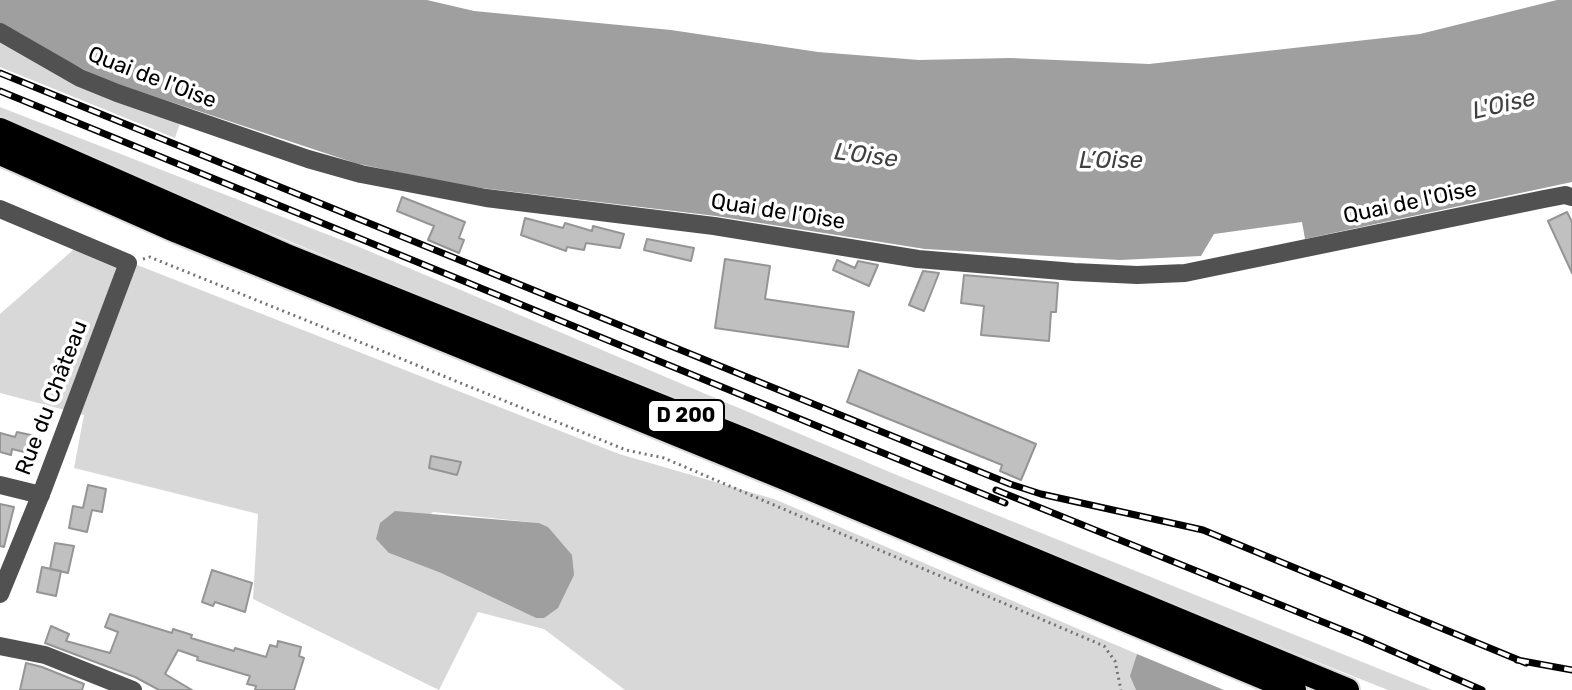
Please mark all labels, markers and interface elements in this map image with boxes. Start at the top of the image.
street label: Quai de l'Oise [84,41,220,115]
water label: L'Oise [1470,84,1538,126]
water label: L'Oise [833,138,899,174]
water label: L’Oise [1079,147,1143,175]
street label: Quai de l'Oise [1341,176,1479,230]
street label: Quai de l'Oise [709,188,847,236]
street label: Rue du Château [10,317,94,479]
road number: D 200 [648,400,724,432]

